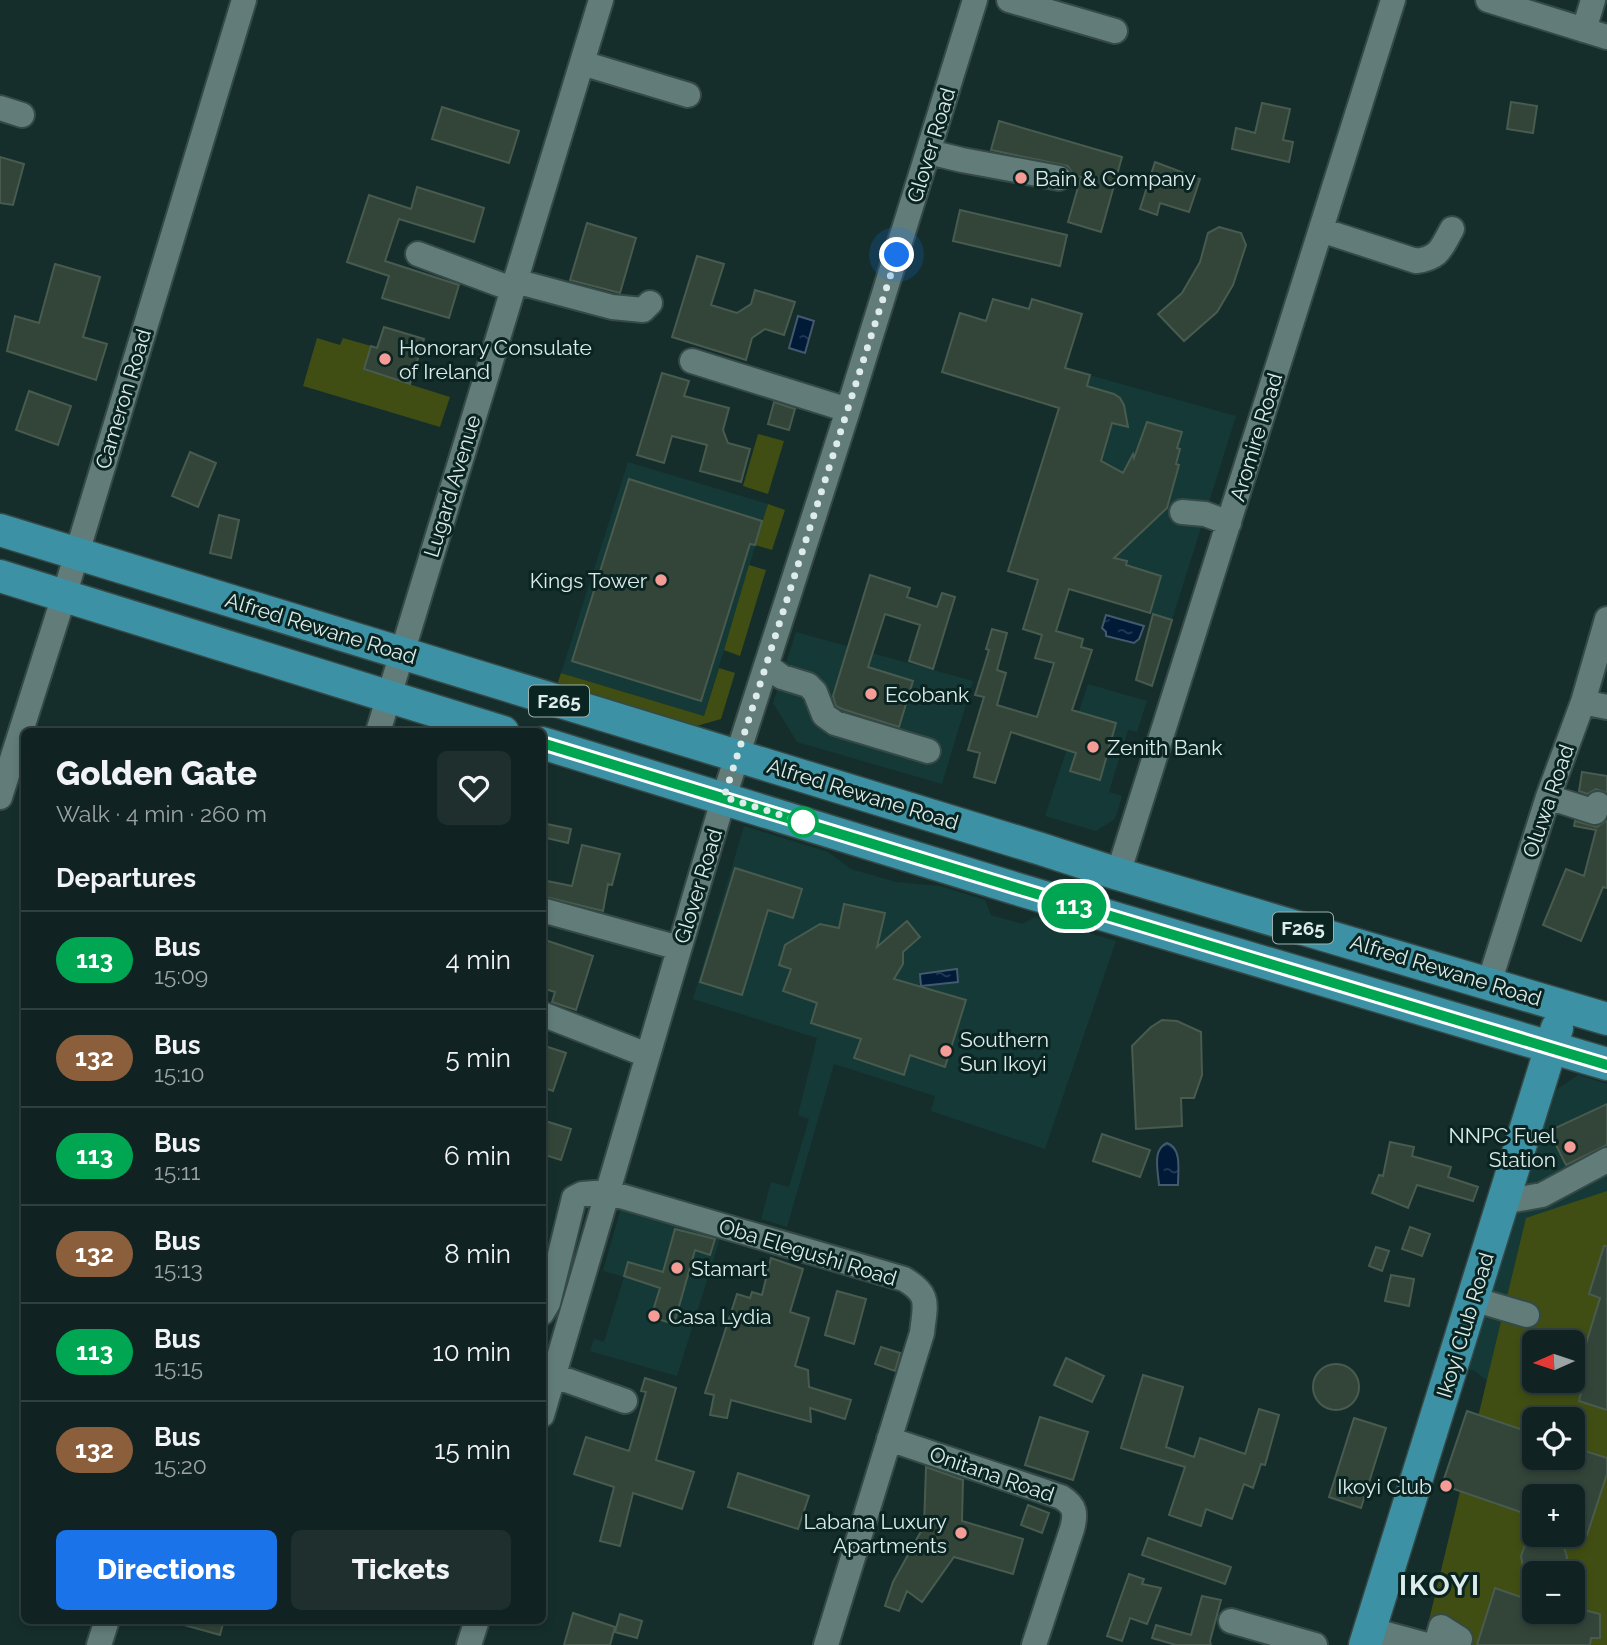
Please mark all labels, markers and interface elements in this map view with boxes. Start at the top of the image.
street label: Glover Road [902,85,960,205]
place label: Bain & Company [1035,166,1196,191]
marker: Bain & Company [1013,170,1029,186]
your location [879,237,914,272]
street label: Cameron Road [90,326,156,472]
place label: Honorary Consulate of Ireland [399,335,592,384]
marker: Honorary Consulate of Ireland [377,351,393,367]
street label: Aromire Road [1225,370,1287,504]
street label: Lugard Avenue [418,412,486,560]
place label: Kings Tower [530,568,648,593]
marker: Kings Tower [653,572,669,588]
street label: Alfred Rewane Road [222,587,420,669]
place label: Ecobank [885,682,969,707]
road number: F265 [529,686,589,716]
marker: Ecobank [863,686,879,702]
place label: Zenith Bank [1107,735,1222,760]
marker: Zenith Bank [1085,739,1101,755]
street label: Oluwa Road [1517,741,1579,861]
button: heart [437,751,511,825]
street label: Alfred Rewane Road [764,753,962,835]
text: Golden Gate [56,754,257,793]
text: Walk · 4 min · 260 m [56,800,267,827]
unlabelled marker [788,807,818,837]
street label: Glover Road [669,826,727,946]
text: Departures [56,863,196,893]
line badge: 113 [1034,883,1114,929]
text: 113 [1055,891,1093,920]
road number: F265 [1273,912,1333,944]
street label: Alfred Rewane Road [1347,929,1545,1011]
text: Bus [154,932,201,962]
text: 113 [76,945,113,974]
text: 4 min [445,945,511,975]
text: 15:09 [154,962,208,989]
place label: Southern Sun Ikoyi [960,1027,1049,1076]
text: Bus [154,1030,201,1060]
text: 132 [75,1043,114,1072]
text: 5 min [445,1043,511,1073]
marker: Southern Sun Ikoyi [938,1043,954,1059]
text: 15:10 [154,1060,205,1087]
place label: NNPC Fuel Station [1449,1123,1556,1172]
text: Bus [154,1128,201,1158]
marker: NNPC Fuel Station [1562,1139,1578,1155]
text: 113 [76,1141,113,1170]
text: 6 min [444,1141,511,1171]
text: 15:11 [154,1158,200,1185]
street label: Oba Elegushi Road [716,1213,900,1291]
text: Bus [154,1226,201,1256]
text: 132 [75,1239,114,1268]
text: 8 min [444,1239,511,1269]
street label: Ikoyi Club Road [1431,1249,1499,1401]
text: 15:13 [154,1256,203,1283]
place label: Stamart [691,1256,767,1281]
marker: Stamart [669,1260,685,1276]
place label: Casa Lydia [668,1304,771,1329]
marker: Casa Lydia [646,1308,662,1324]
text: Bus [154,1324,201,1354]
north arrow [1522,1330,1586,1393]
map controls [1522,1330,1585,1624]
text: 113 [76,1337,113,1366]
text: 10 min [433,1337,511,1367]
text: 15:15 [154,1354,203,1381]
button: locate [1522,1407,1585,1470]
text: Bus [154,1422,201,1452]
text: 132 [75,1435,114,1464]
text: 15 min [434,1435,511,1465]
street label: Onitana Road [926,1441,1058,1507]
text: 15:20 [154,1452,207,1479]
place label: Ikoyi Club [1337,1474,1432,1499]
marker: Ikoyi Club [1438,1478,1454,1494]
button: + [1522,1484,1585,1547]
place label: Labana Luxury Apartments [803,1509,947,1558]
marker: Labana Luxury Apartments [953,1525,969,1541]
button: Directions [56,1530,277,1610]
button: Tickets [291,1530,511,1610]
button: − [1522,1561,1585,1624]
district label: IKOYI [1399,1569,1481,1602]

